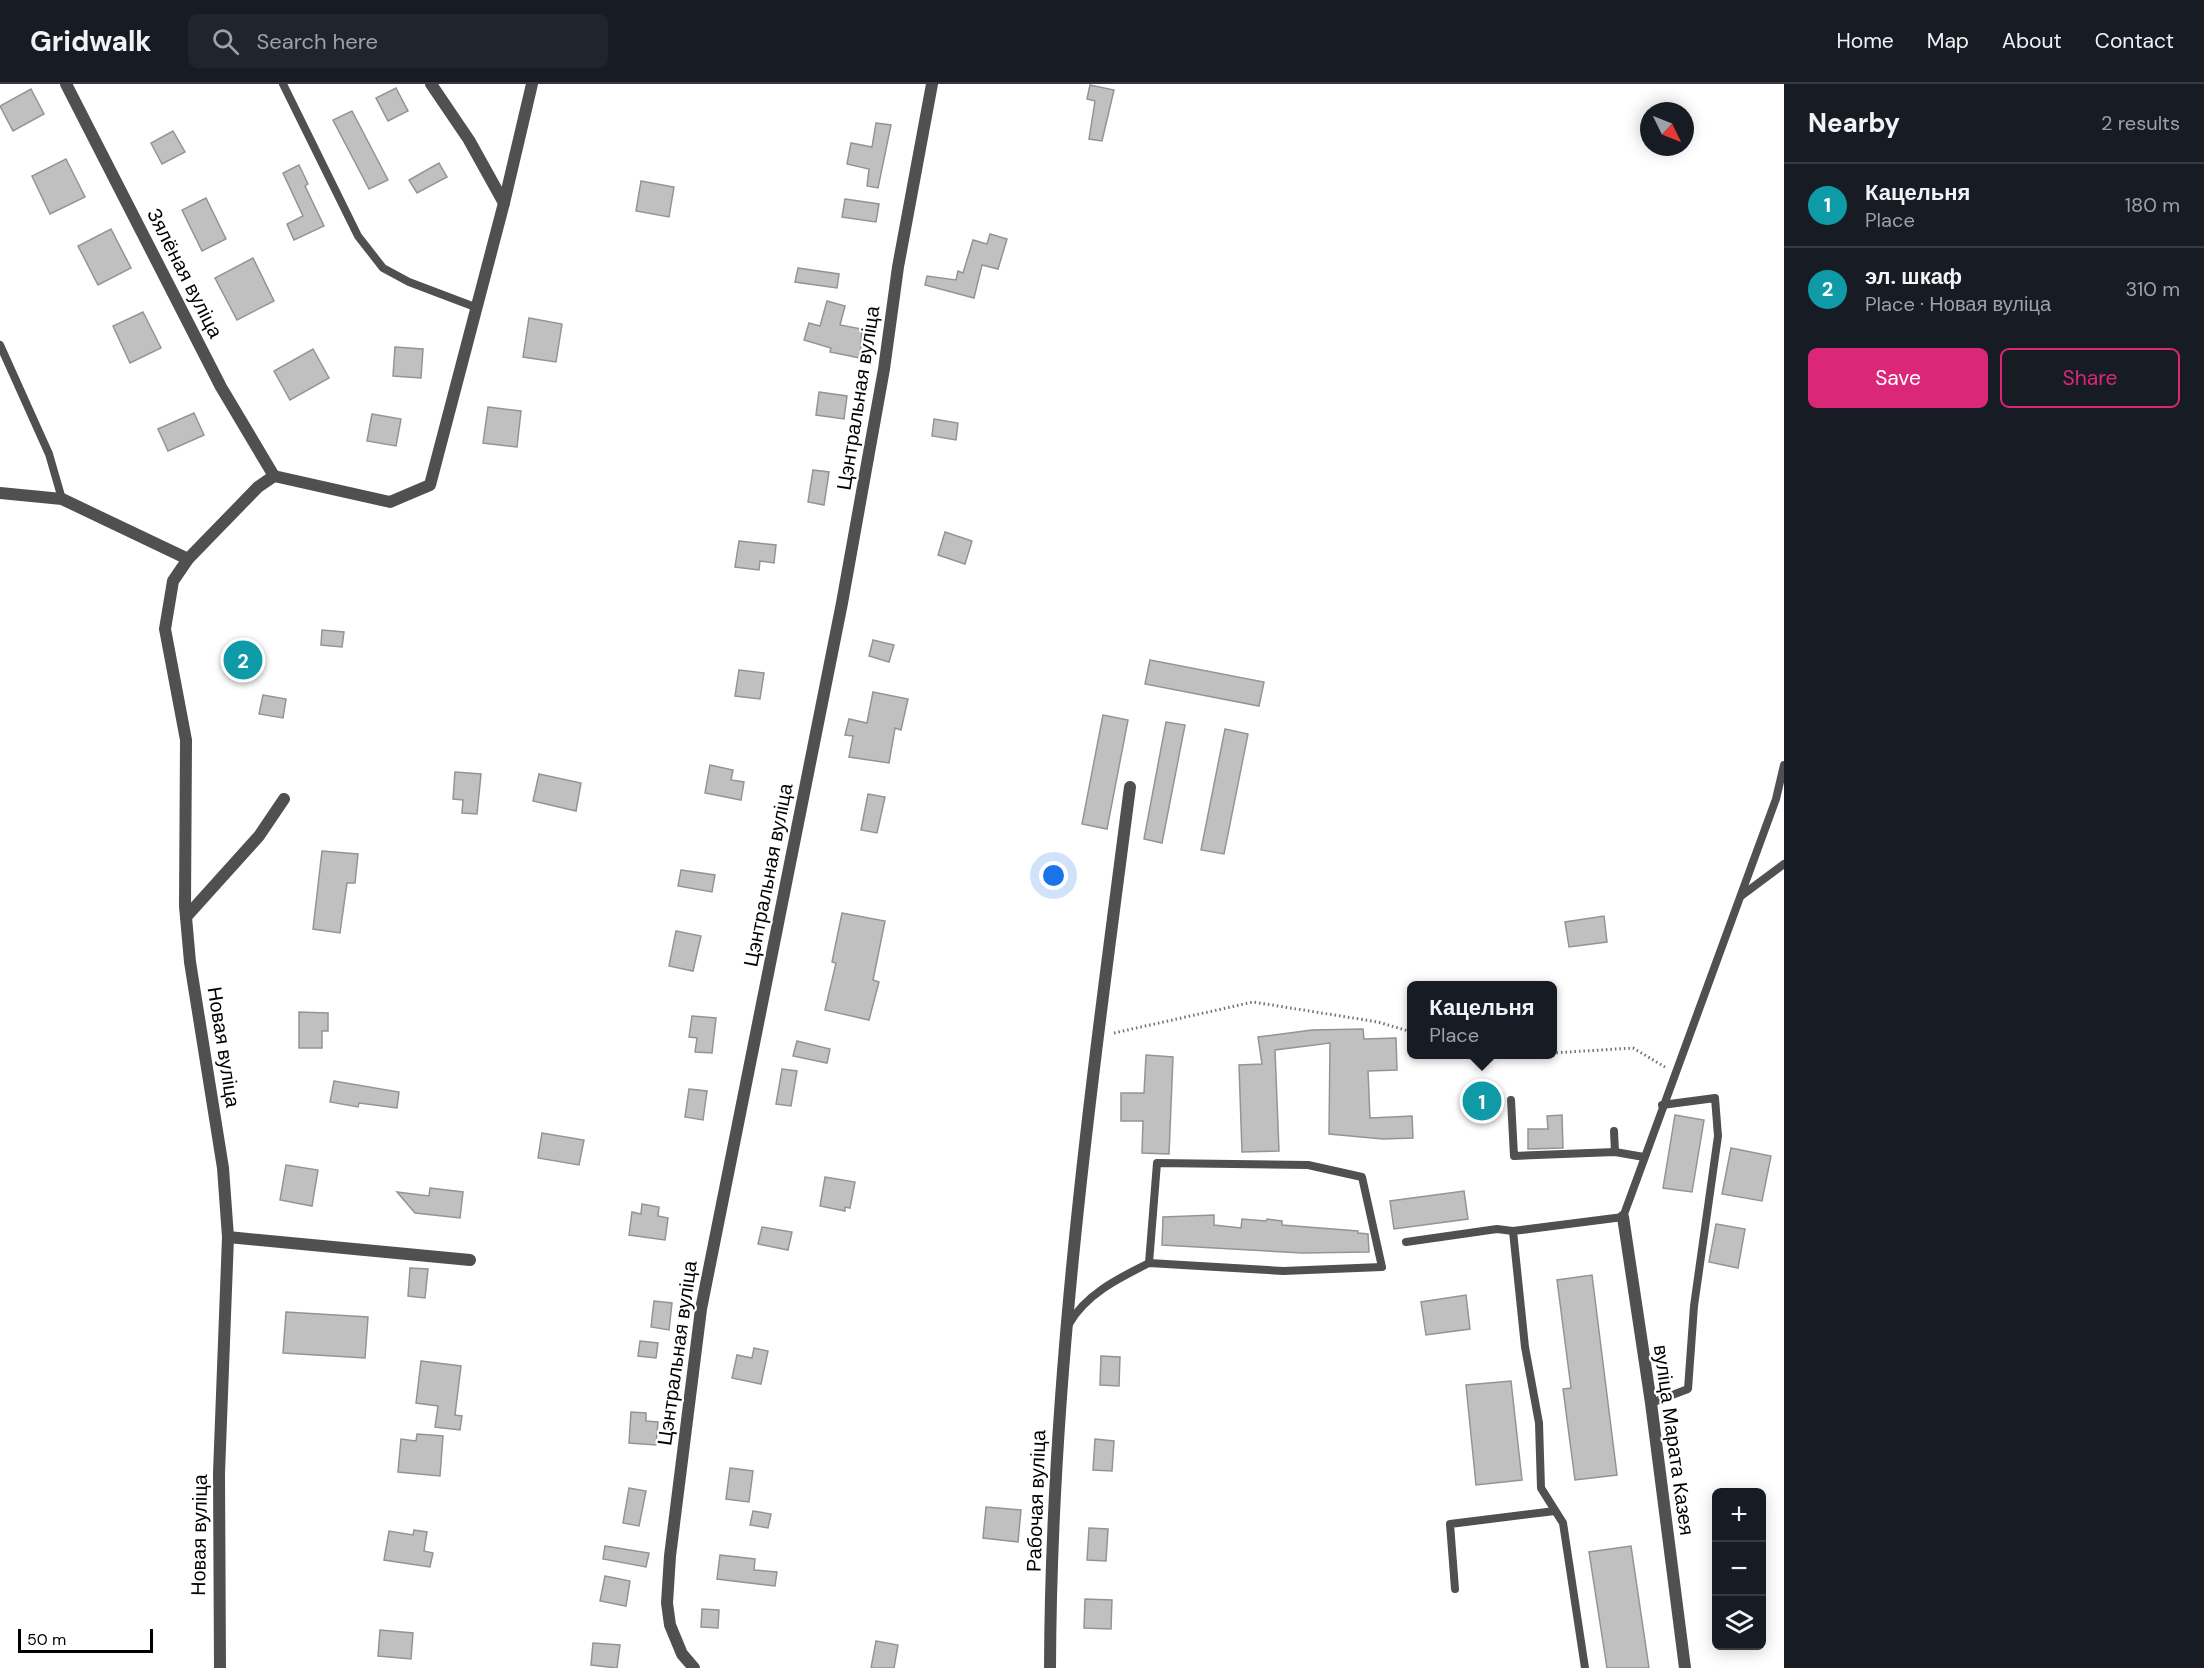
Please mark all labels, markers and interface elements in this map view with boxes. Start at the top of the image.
search box [188,14,608,68]
text: Gridwalk [30,23,152,60]
icon: search [209,25,242,58]
text: Search here [257,27,378,56]
text: Home [1836,27,1894,55]
text: Map [1927,27,1969,55]
text: About [2002,27,2062,55]
text: Contact [2095,27,2174,55]
north arrow [1640,102,1694,156]
text: Nearby [1808,106,1900,140]
text: 2 results [2101,110,2180,136]
text: Кацельня [1865,178,1970,207]
text: 1 [1824,192,1831,218]
text: 180 m [2125,192,2180,218]
street label: Зялёная вуліца [141,204,229,343]
text: Place [1865,207,1915,233]
text: эл. шкаф [1865,262,1962,291]
text: 2 [1822,276,1833,302]
text: 310 m [2125,276,2180,302]
text: Place · Новая вуліца [1865,291,2051,317]
street label: Цэнтральная вуліца [831,303,886,492]
button: Save [1808,348,1988,408]
button: Share [2000,348,2180,408]
pin: 2 [224,638,262,682]
street label: Цэнтральная вуліца [737,780,799,969]
your location [1039,861,1068,890]
popup [1407,981,1557,1059]
street label: Новая вуліца [202,985,246,1110]
text: Кацельня [1429,993,1535,1022]
text: Place [1429,1022,1479,1048]
pin: 1 [1462,1078,1502,1124]
street label: Цэнтральная вуліца [651,1258,703,1447]
street label: вуліца Марата Казея [1648,1343,1700,1537]
street label: Рабочая вуліца [1021,1429,1052,1572]
street label: Новая вуліца [185,1473,213,1596]
map controls [1712,1488,1766,1650]
button: + [1712,1488,1766,1542]
button: − [1712,1542,1766,1596]
button: layers [1712,1596,1766,1650]
scale bar [18,1626,153,1654]
text: 50 m [27,1629,66,1650]

